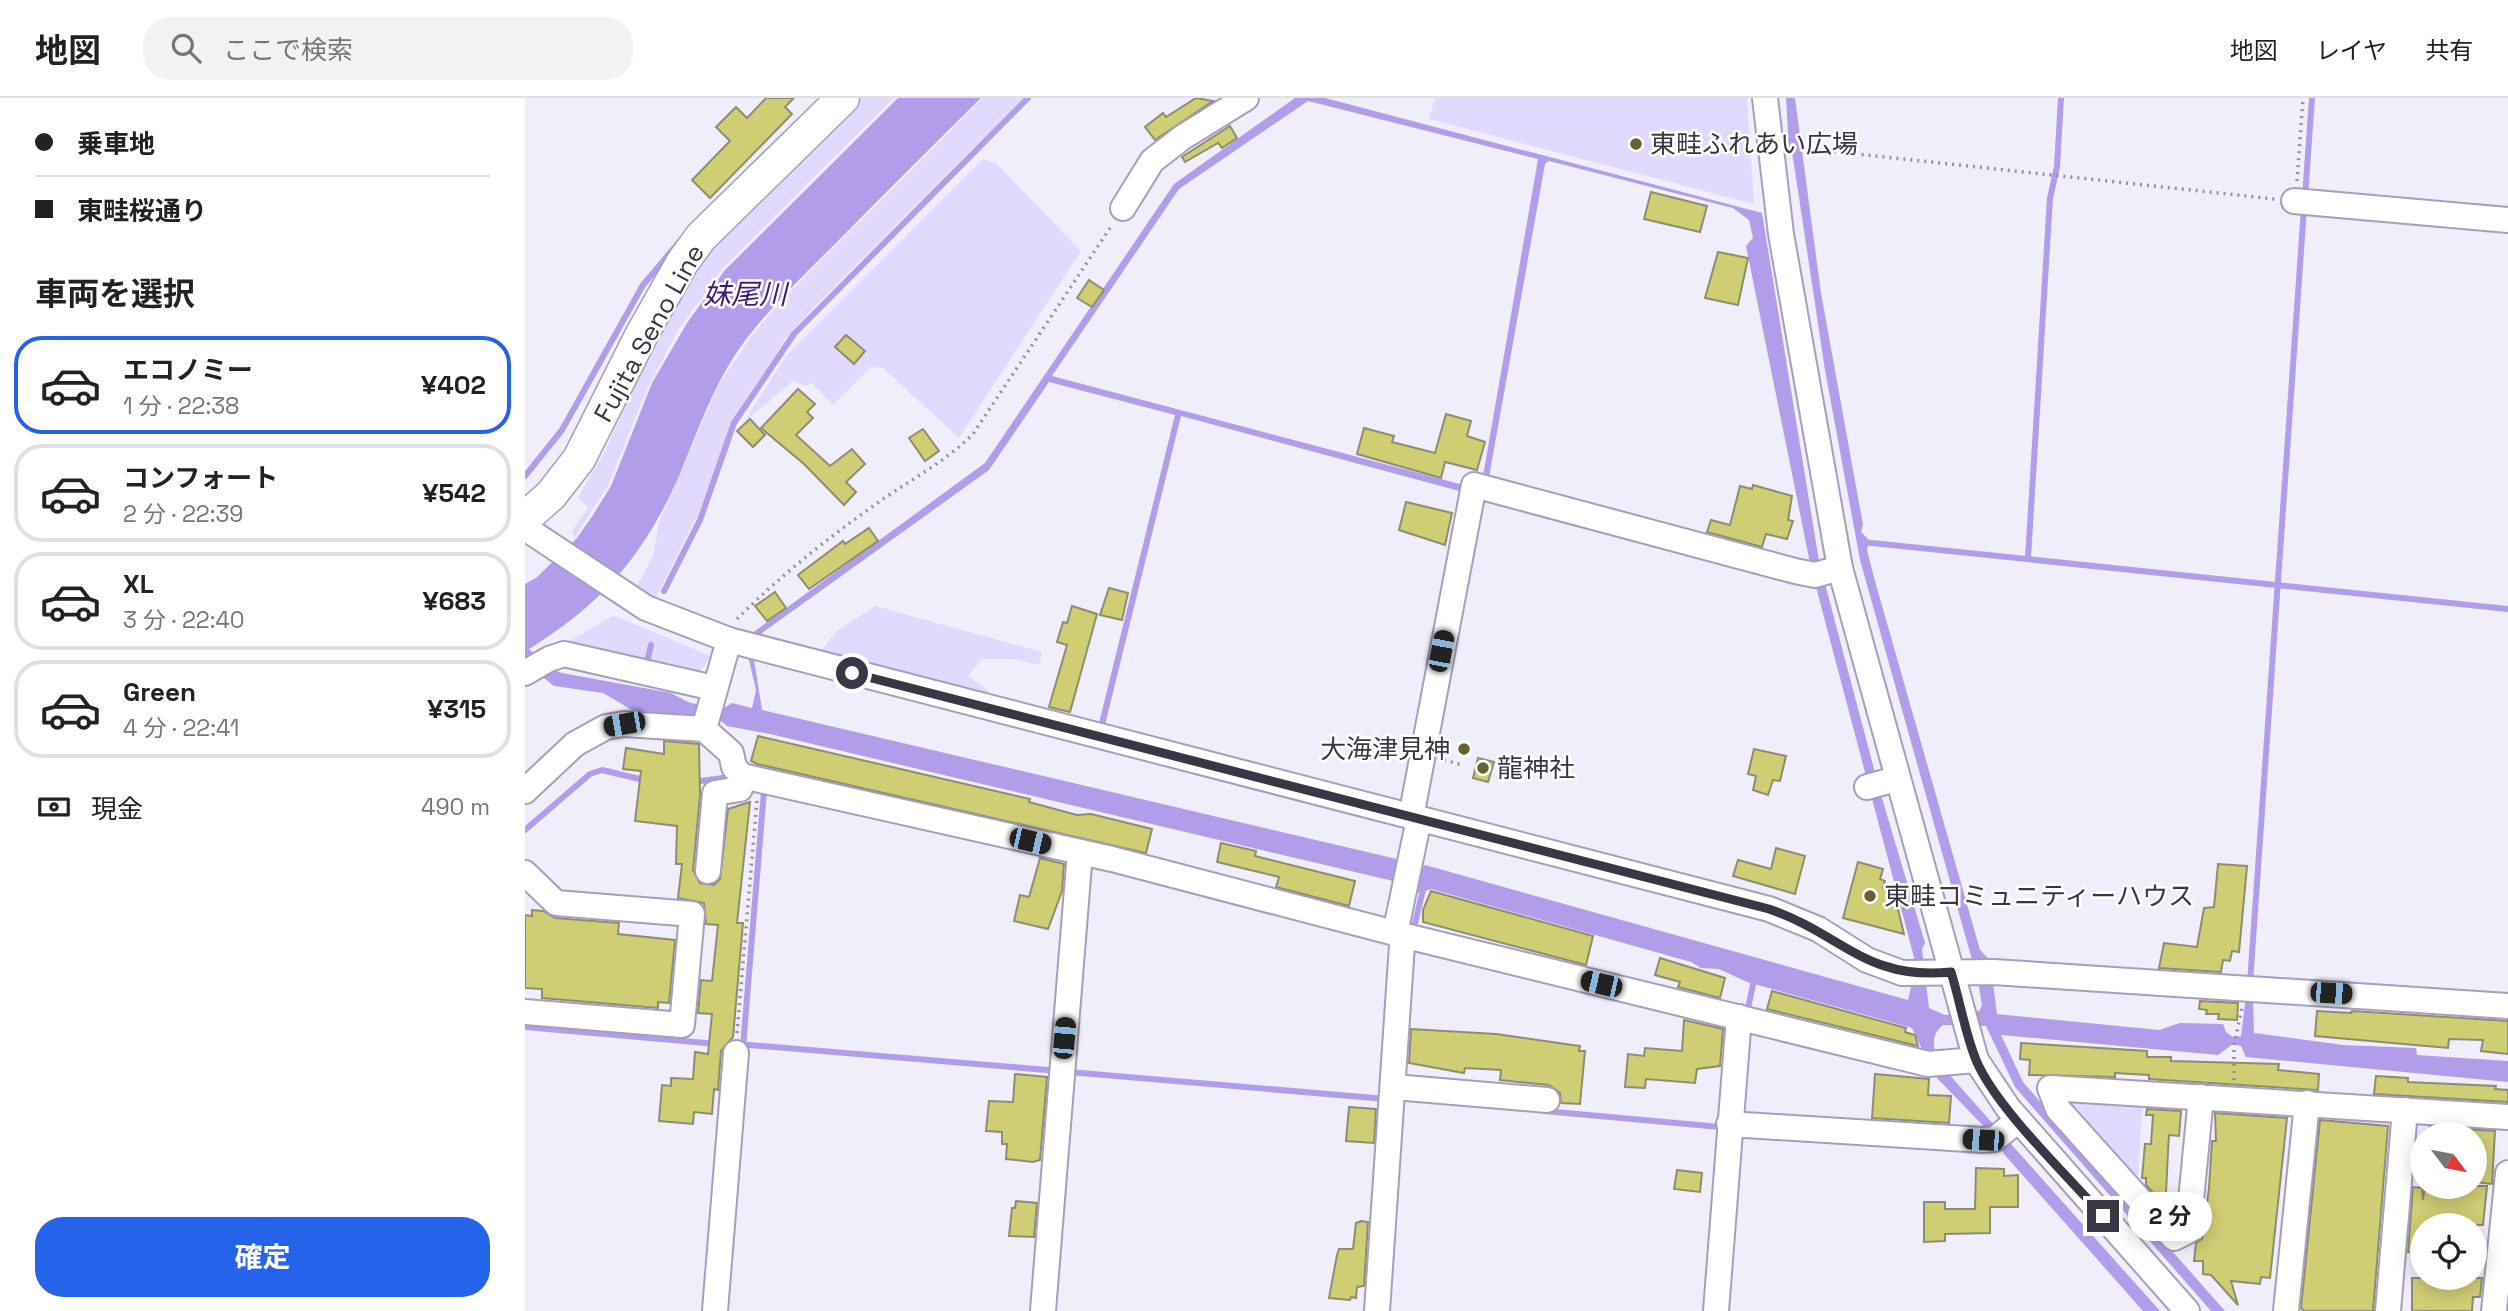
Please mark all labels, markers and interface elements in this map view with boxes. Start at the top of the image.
search box [143,17,633,80]
icon: search [167,29,205,67]
text: 地図 [35,30,101,72]
text: ここで検索 [223,33,353,67]
text: 地図 [2230,35,2278,66]
text: レイヤ [2316,35,2387,66]
text: 共有 [2425,35,2473,66]
text: 乗車地 [77,127,155,161]
place label: 東畦ふれあい広場 [1650,127,1858,161]
marker: 東畦ふれあい広場 [1628,136,1644,152]
text: 東畦桜通り [77,194,207,228]
street label: Fujita Seno Line [586,238,712,428]
text: 車両を選択 [35,274,195,314]
water label: 妹尾川 [703,276,790,312]
text: エコノミー [123,353,253,387]
icon: car [39,354,102,417]
text: ¥402 [421,368,486,402]
text: 1 分 · 22:38 [123,391,239,421]
text: コンフォート [123,461,278,495]
icon: car [39,462,102,525]
text: ¥542 [422,476,486,510]
text: 2 分 · 22:39 [123,499,243,529]
text: XL [123,567,154,601]
icon: car [39,570,102,633]
text: ¥683 [422,584,486,618]
text: 3 分 · 22:40 [123,605,245,635]
car [1427,628,1456,674]
route start [836,657,868,689]
text: Green [123,675,196,709]
icon: car [39,678,102,741]
text: ¥315 [427,692,486,726]
car [602,710,647,738]
text: 4 分 · 22:41 [123,713,239,743]
place label: 大海津見神 [1320,732,1450,766]
marker: 大海津見神 [1456,741,1472,757]
place label: 龍神社 [1497,751,1575,785]
marker: 龍神社 [1475,760,1491,776]
icon: cash [35,788,73,826]
text: 現金 [91,792,143,826]
text: 490 m [421,792,490,822]
car [1008,826,1053,856]
place label: 東畦コミュニティーハウス [1884,879,2194,913]
marker: 東畦コミュニティーハウス [1862,888,1878,904]
car [1579,969,1624,999]
car [2310,981,2353,1005]
car [1052,1016,1077,1060]
north arrow [2410,1122,2487,1199]
map controls [2410,1122,2487,1290]
car [1962,1128,2005,1152]
callout: 2 分 [2127,1192,2211,1240]
route end [2087,1200,2119,1232]
text: 2 分 [2149,1201,2191,1231]
button: locate [2410,1213,2487,1290]
button: 確定 [35,1217,490,1297]

